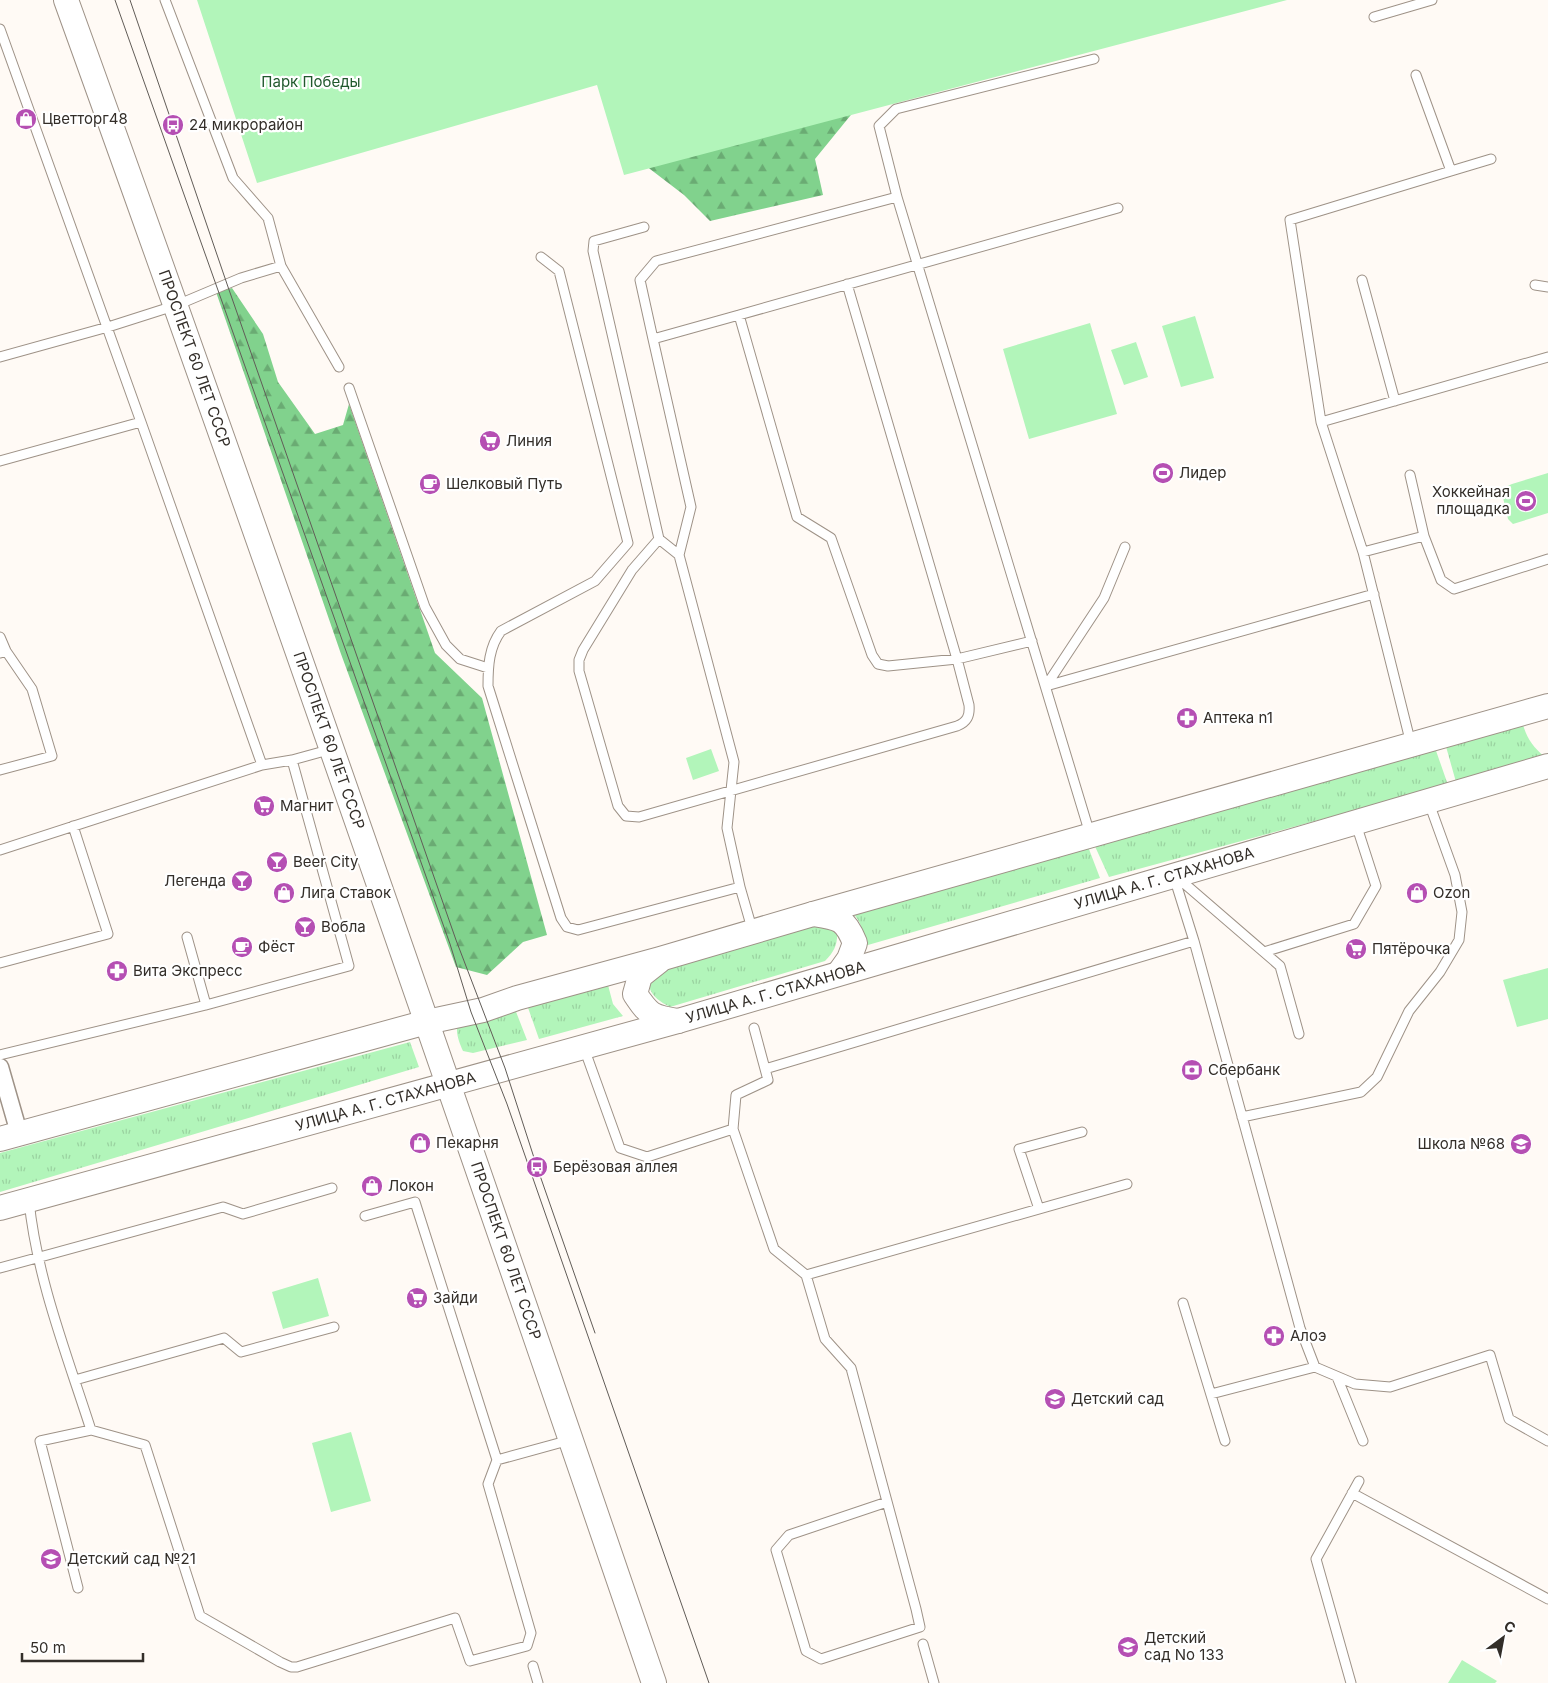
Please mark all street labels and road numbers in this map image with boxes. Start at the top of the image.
street label: ПРОСПЕКТ 60 ЛЕТ СССР [155,267,235,450]
street label: ПРОСПЕКТ 60 ЛЕТ СССР [290,649,369,832]
street label: УЛИЦА А. Г. СТАХАНОВА [1072,843,1256,913]
street label: УЛИЦА А. Г. СТАХАНОВА [683,957,867,1027]
street label: УЛИЦА А. Г. СТАХАНОВА [293,1067,478,1135]
street label: ПРОСПЕКТ 60 ЛЕТ СССР [467,1159,546,1342]

